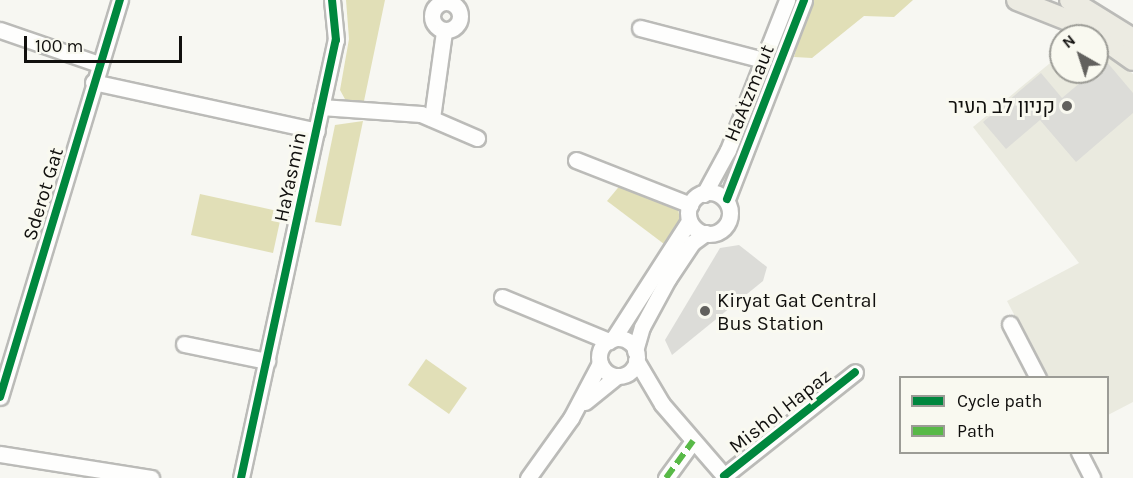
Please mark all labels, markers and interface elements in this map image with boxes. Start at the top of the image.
scale bar [27,24,184,62]
north arrow [1049,24,1109,84]
text: N [1058,30,1079,52]
text: 100 m [35,35,83,57]
street label: HaAtzmaut [719,41,779,145]
place label: קניון לב העיר [948,94,1055,118]
marker: קניון לב העיר [1060,99,1074,113]
street label: HaYasmin [269,130,311,224]
street label: Sderot Gat [17,145,69,243]
place label: Kiryat Gat Central Bus Station [717,288,877,335]
marker: Kiryat Gat Central Bus Station [698,304,712,318]
street label: Mishol Hapaz [724,364,836,458]
legend [899,376,1109,454]
text: Cycle path [957,390,1042,412]
text: Path [957,420,995,442]

